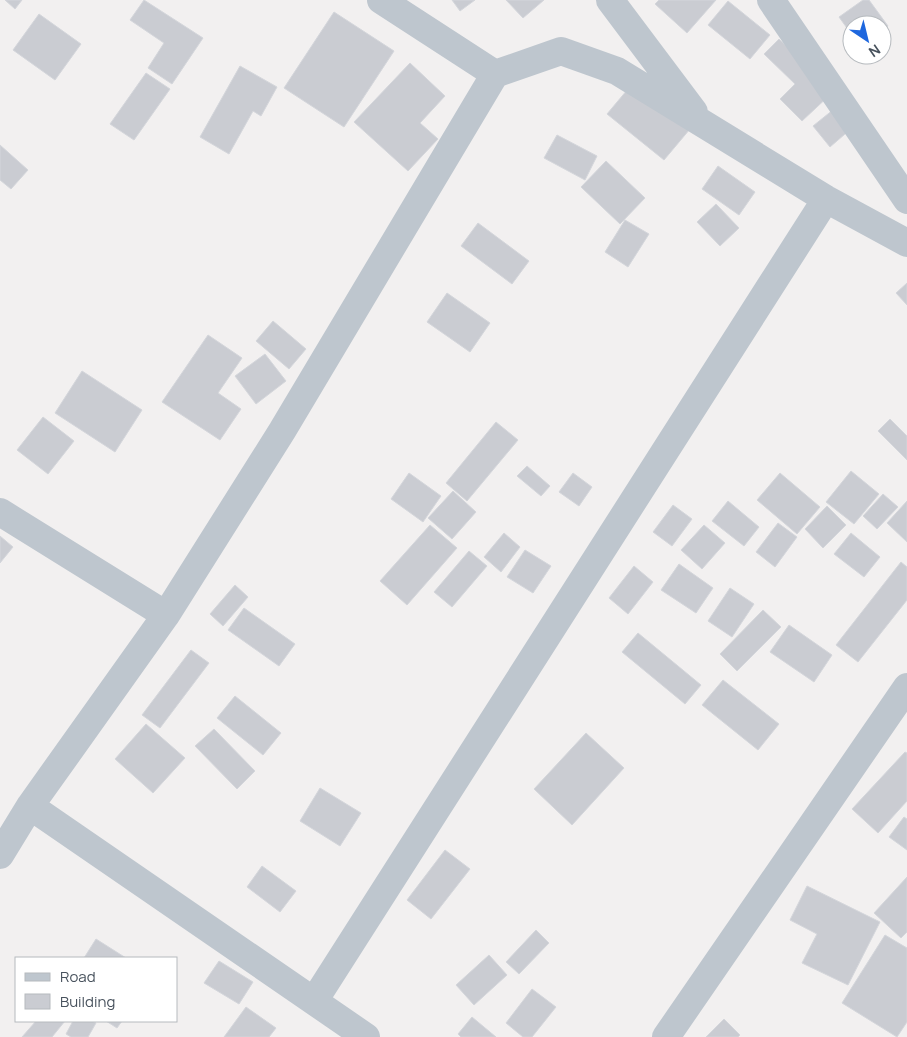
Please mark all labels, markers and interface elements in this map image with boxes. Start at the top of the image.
north arrow [842,15,892,65]
text: N [865,40,884,62]
legend [15,957,178,1022]
text: Road [60,966,96,987]
text: Building [60,991,115,1012]

